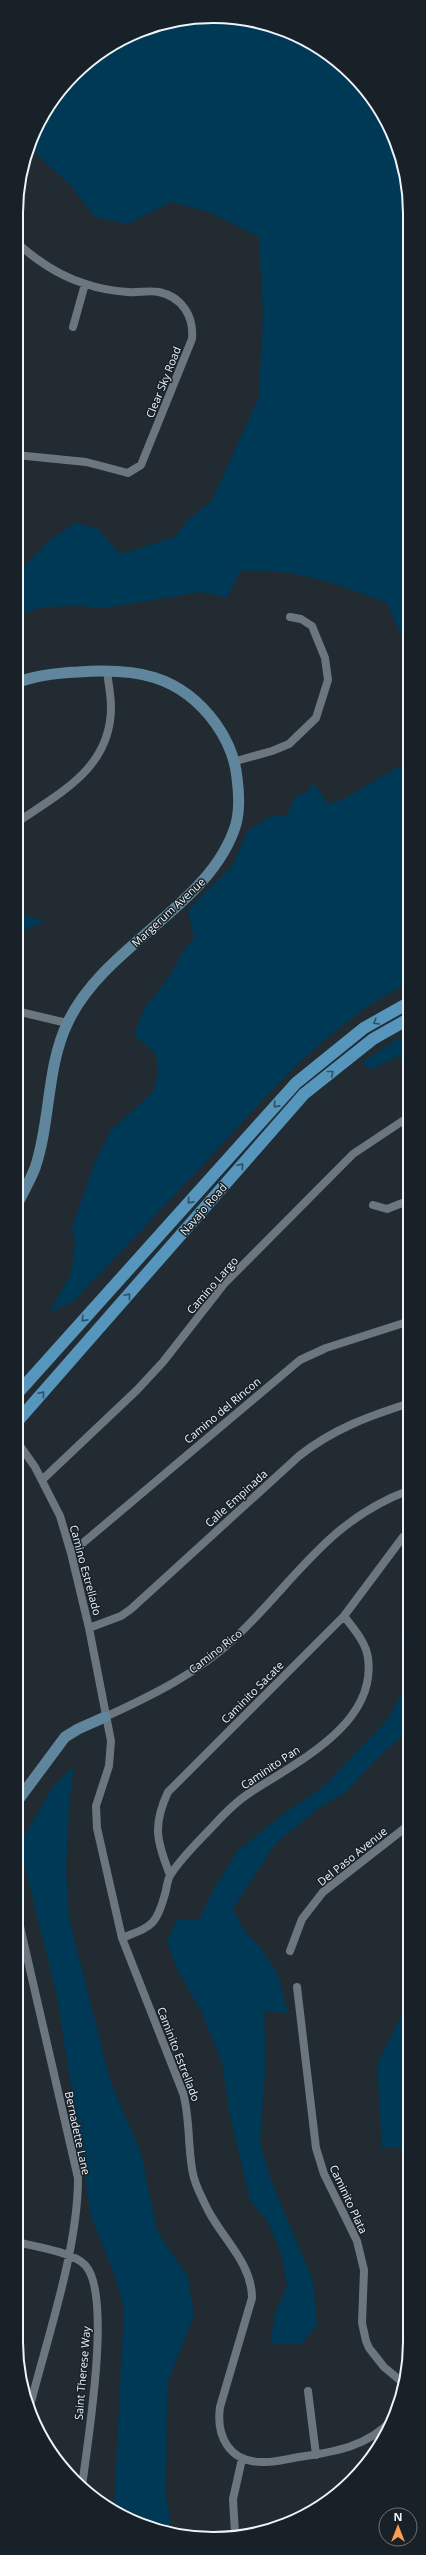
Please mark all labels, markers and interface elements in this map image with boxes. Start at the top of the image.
street label: Clear Sky Road [142,344,184,420]
street label: Margerum Avenue [128,874,208,950]
one-way arrow [373,1017,380,1024]
one-way arrow [326,1071,333,1078]
one-way arrow [274,1100,281,1107]
one-way arrow [236,1164,243,1171]
street label: Navajo Road [176,1180,230,1238]
one-way arrow [187,1197,194,1204]
street label: Camino Largo [183,1253,241,1317]
one-way arrow [123,1293,130,1301]
one-way arrow [82,1314,89,1322]
street label: Camino del Rincon [181,1373,263,1447]
one-way arrow [37,1391,44,1398]
street label: Calle Empinada [202,1466,270,1530]
street label: Camino Estrellado [67,1523,105,1617]
street label: Camino Rico [185,1625,245,1677]
street label: Caminito Sacate [218,1658,286,1726]
street label: Caminito Pan [237,1742,303,1792]
street label: Del Paso Avenue [314,1823,390,1889]
street label: Caminito Estrellado [154,2005,204,2104]
street label: Bernadette Lane [62,2090,94,2176]
street label: Caminito Plata [326,2162,372,2236]
street label: Saint Therese Way [70,2325,94,2421]
north arrow [378,2507,418,2547]
text: N [394,2509,402,2524]

